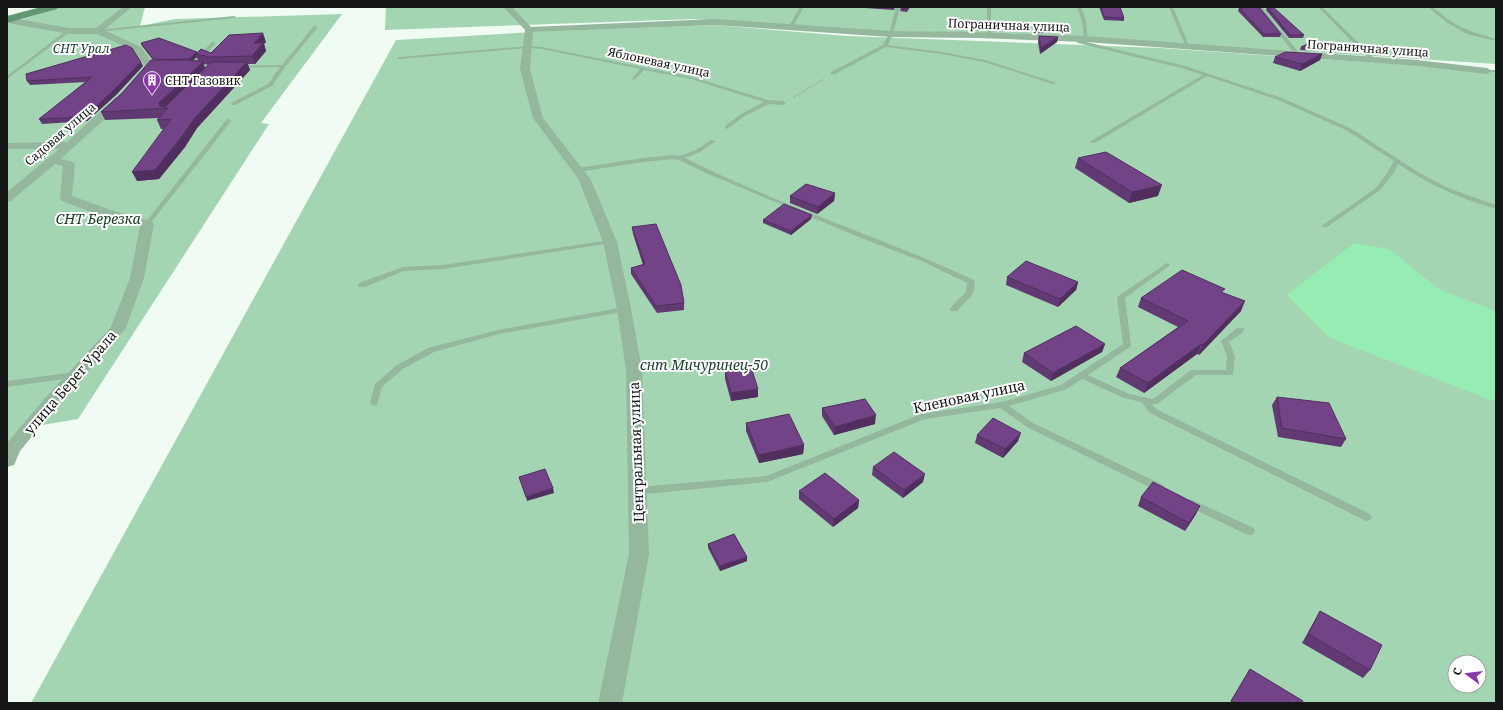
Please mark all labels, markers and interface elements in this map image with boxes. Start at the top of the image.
street label: Пограничная улица [948,14,1070,36]
street label: Пограничная улица [1306,35,1430,61]
park label: СНТ Урал [53,40,109,57]
street label: Яблоневая улица [605,43,712,81]
building icon: СНТ Газовик [142,70,162,95]
place label: СНТ Газовик [165,72,241,89]
street label: Садовая улица [21,98,99,170]
park label: СНТ Березка [55,209,141,228]
street label: улица Берег Урала [19,326,121,438]
park label: снт Мичуринец-50 [640,355,768,374]
street label: Кленовая улица [911,375,1027,417]
street label: Центральная улица [624,381,648,523]
north arrow [1447,654,1487,694]
text: С [1449,666,1465,677]

